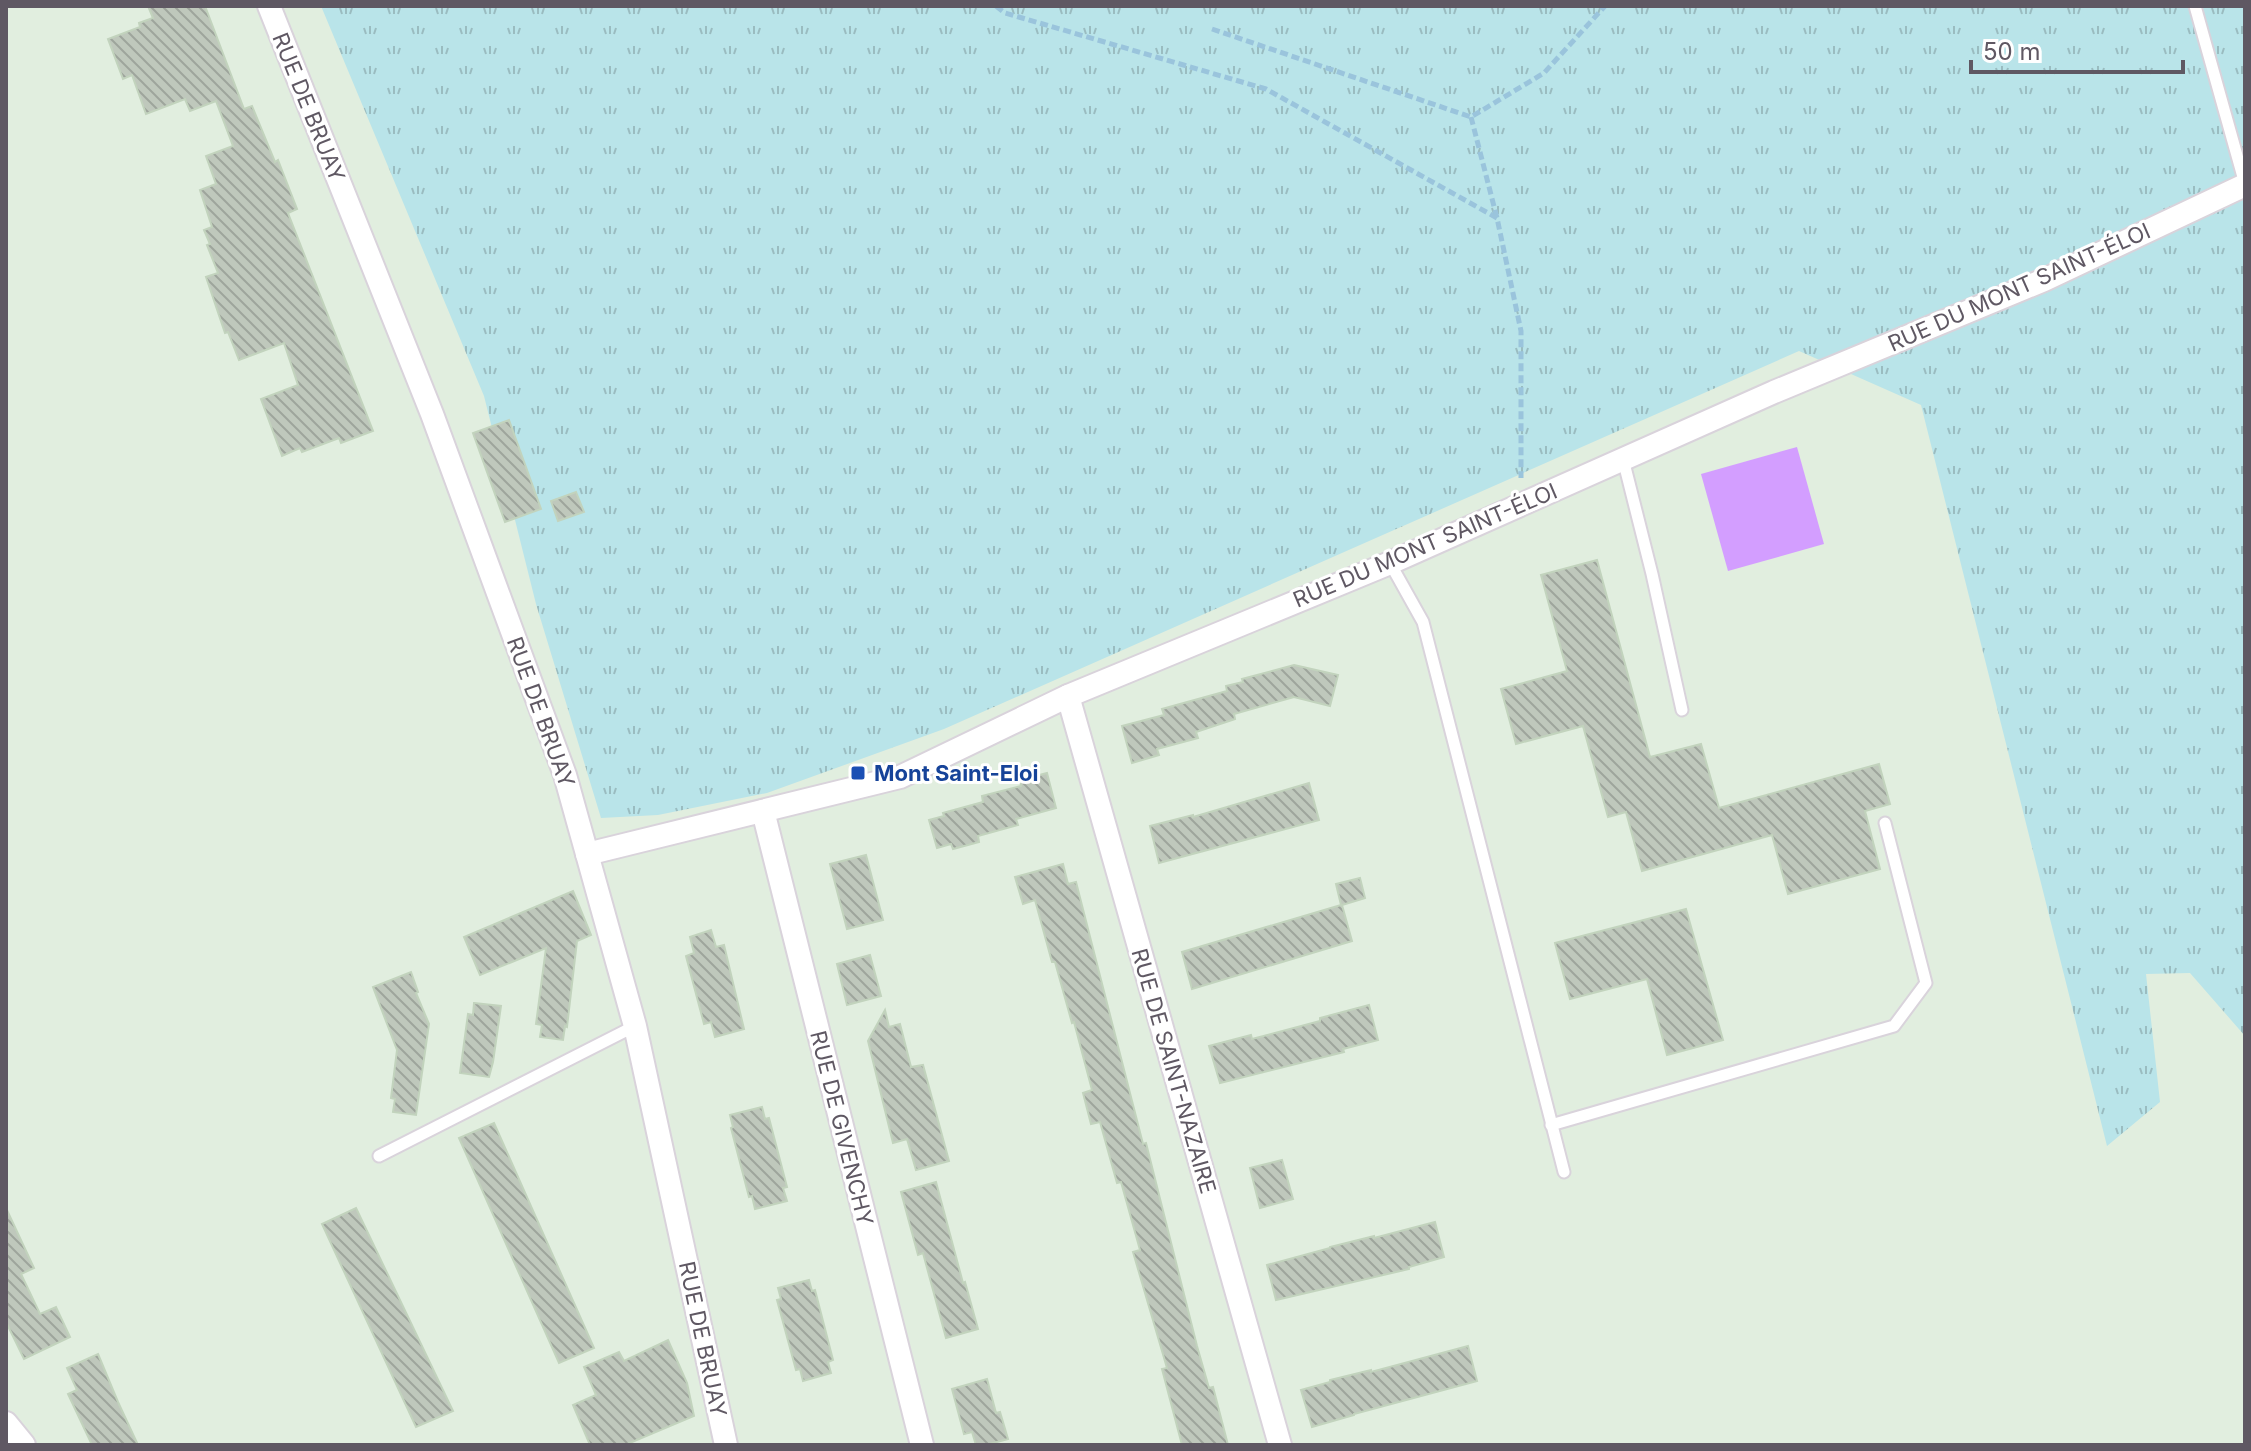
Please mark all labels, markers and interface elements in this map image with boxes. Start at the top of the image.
scale bar [1971,24,2183,74]
street label: RUE DE BRUAY [267,29,351,185]
text: 50 m [1983,37,2041,66]
street label: RUE DU MONT SAINT-ÉLOI [1884,217,2154,357]
street label: RUE DU MONT SAINT-ÉLOI [1289,477,1561,613]
street label: RUE DE BRUAY [502,633,580,791]
place label: Mont Saint-Eloi [874,760,1039,786]
marker: Mont Saint-Eloi [849,764,867,782]
street label: RUE DE SAINT-NAZAIRE [1127,945,1221,1197]
street label: RUE DE GIVENCHY [805,1028,879,1228]
street label: RUE DE BRUAY [674,1259,732,1419]

